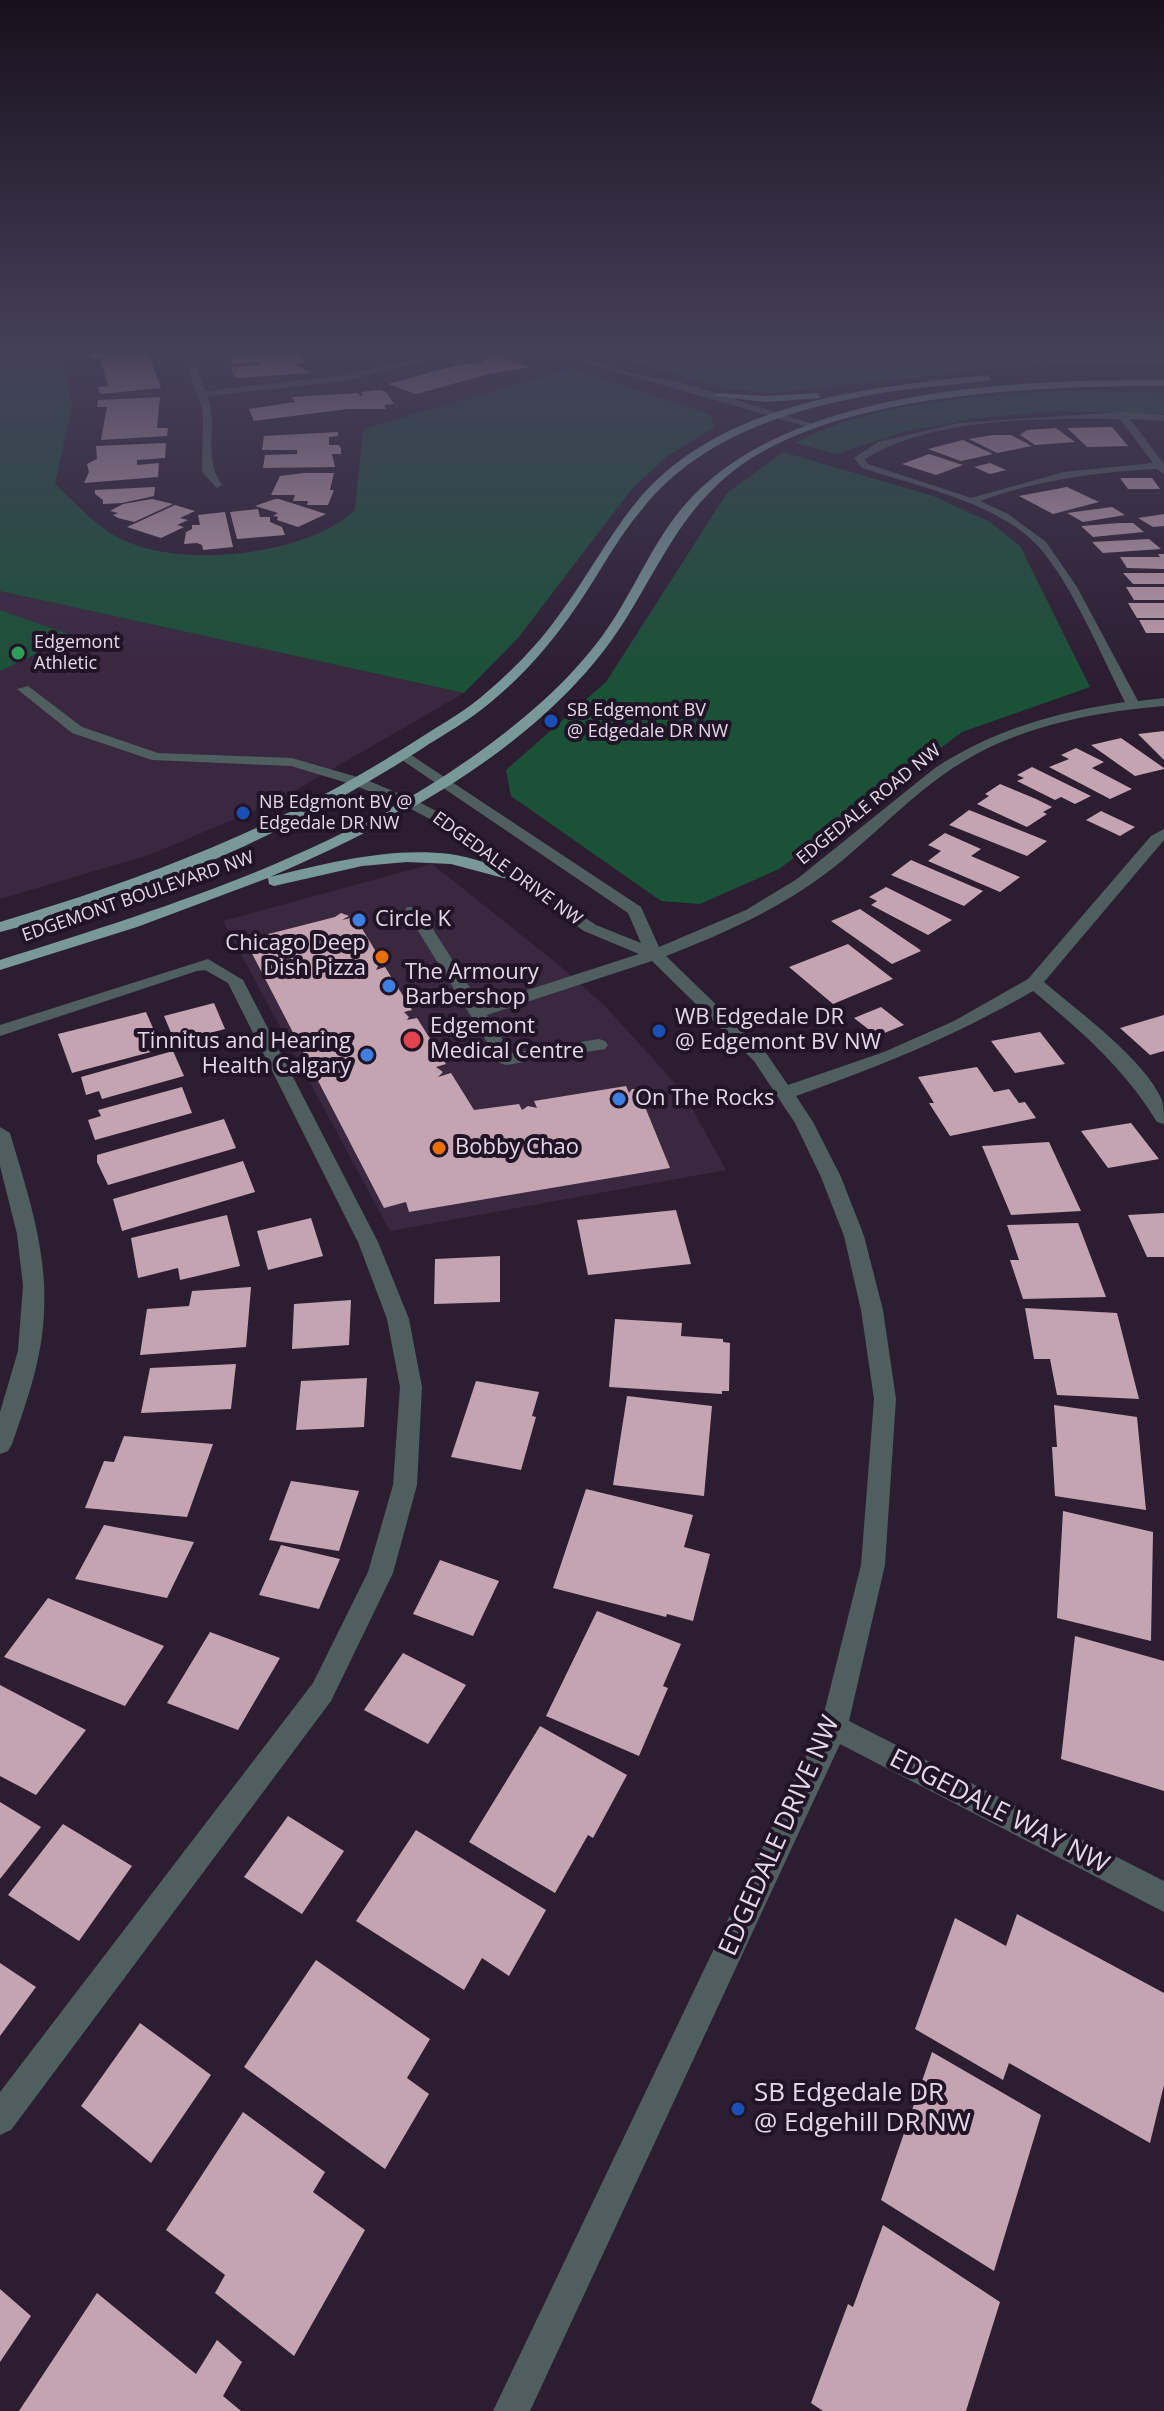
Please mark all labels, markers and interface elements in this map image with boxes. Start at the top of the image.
place label: Edgemont Athletic [34,632,120,674]
marker: Edgemont Athletic [9,644,27,662]
place label: SB Edgemont BV @ Edgedale DR NW [567,700,728,742]
marker: SB Edgemont BV @ Edgedale DR NW [542,712,560,730]
street label: EDGEDALE ROAD NW [793,740,945,870]
place label: NB Edgmont BV @ Edgedale DR NW [259,792,412,834]
marker: NB Edgmont BV @ Edgedale DR NW [234,804,252,822]
street label: EDGEDALE DRIVE NW [428,808,586,930]
street label: EDGEMONT BOULEVARD NW [19,847,257,947]
place label: Circle K [375,907,451,933]
marker: Circle K [350,911,368,929]
place label: Chicago Deep Dish Pizza [225,931,366,982]
marker: Chicago Deep Dish Pizza [373,948,391,966]
place label: The Armoury Barbershop [405,960,539,1012]
marker: The Armoury Barbershop [380,977,398,995]
place label: WB Edgedale DR @ Edgemont BV NW [675,1005,881,1056]
place label: Edgemont Medical Centre [430,1014,584,1066]
marker: WB Edgedale DR @ Edgemont BV NW [650,1022,668,1040]
place label: Tinnitus and Hearing Health Calgary [138,1029,351,1080]
marker: Edgemont Medical Centre [401,1029,423,1051]
marker: Tinnitus and Hearing Health Calgary [358,1046,376,1064]
place label: On The Rocks [635,1086,774,1112]
marker: On The Rocks [610,1090,628,1108]
place label: Bobby Chao [455,1135,579,1161]
marker: Bobby Chao [430,1139,448,1157]
street label: EDGEDALE DRIVE NW [713,1711,847,1961]
street label: EDGEDALE WAY NW [884,1743,1114,1881]
place label: SB Edgedale DR @ Edgehill DR NW [754,2078,971,2140]
marker: SB Edgedale DR @ Edgehill DR NW [729,2100,747,2118]

